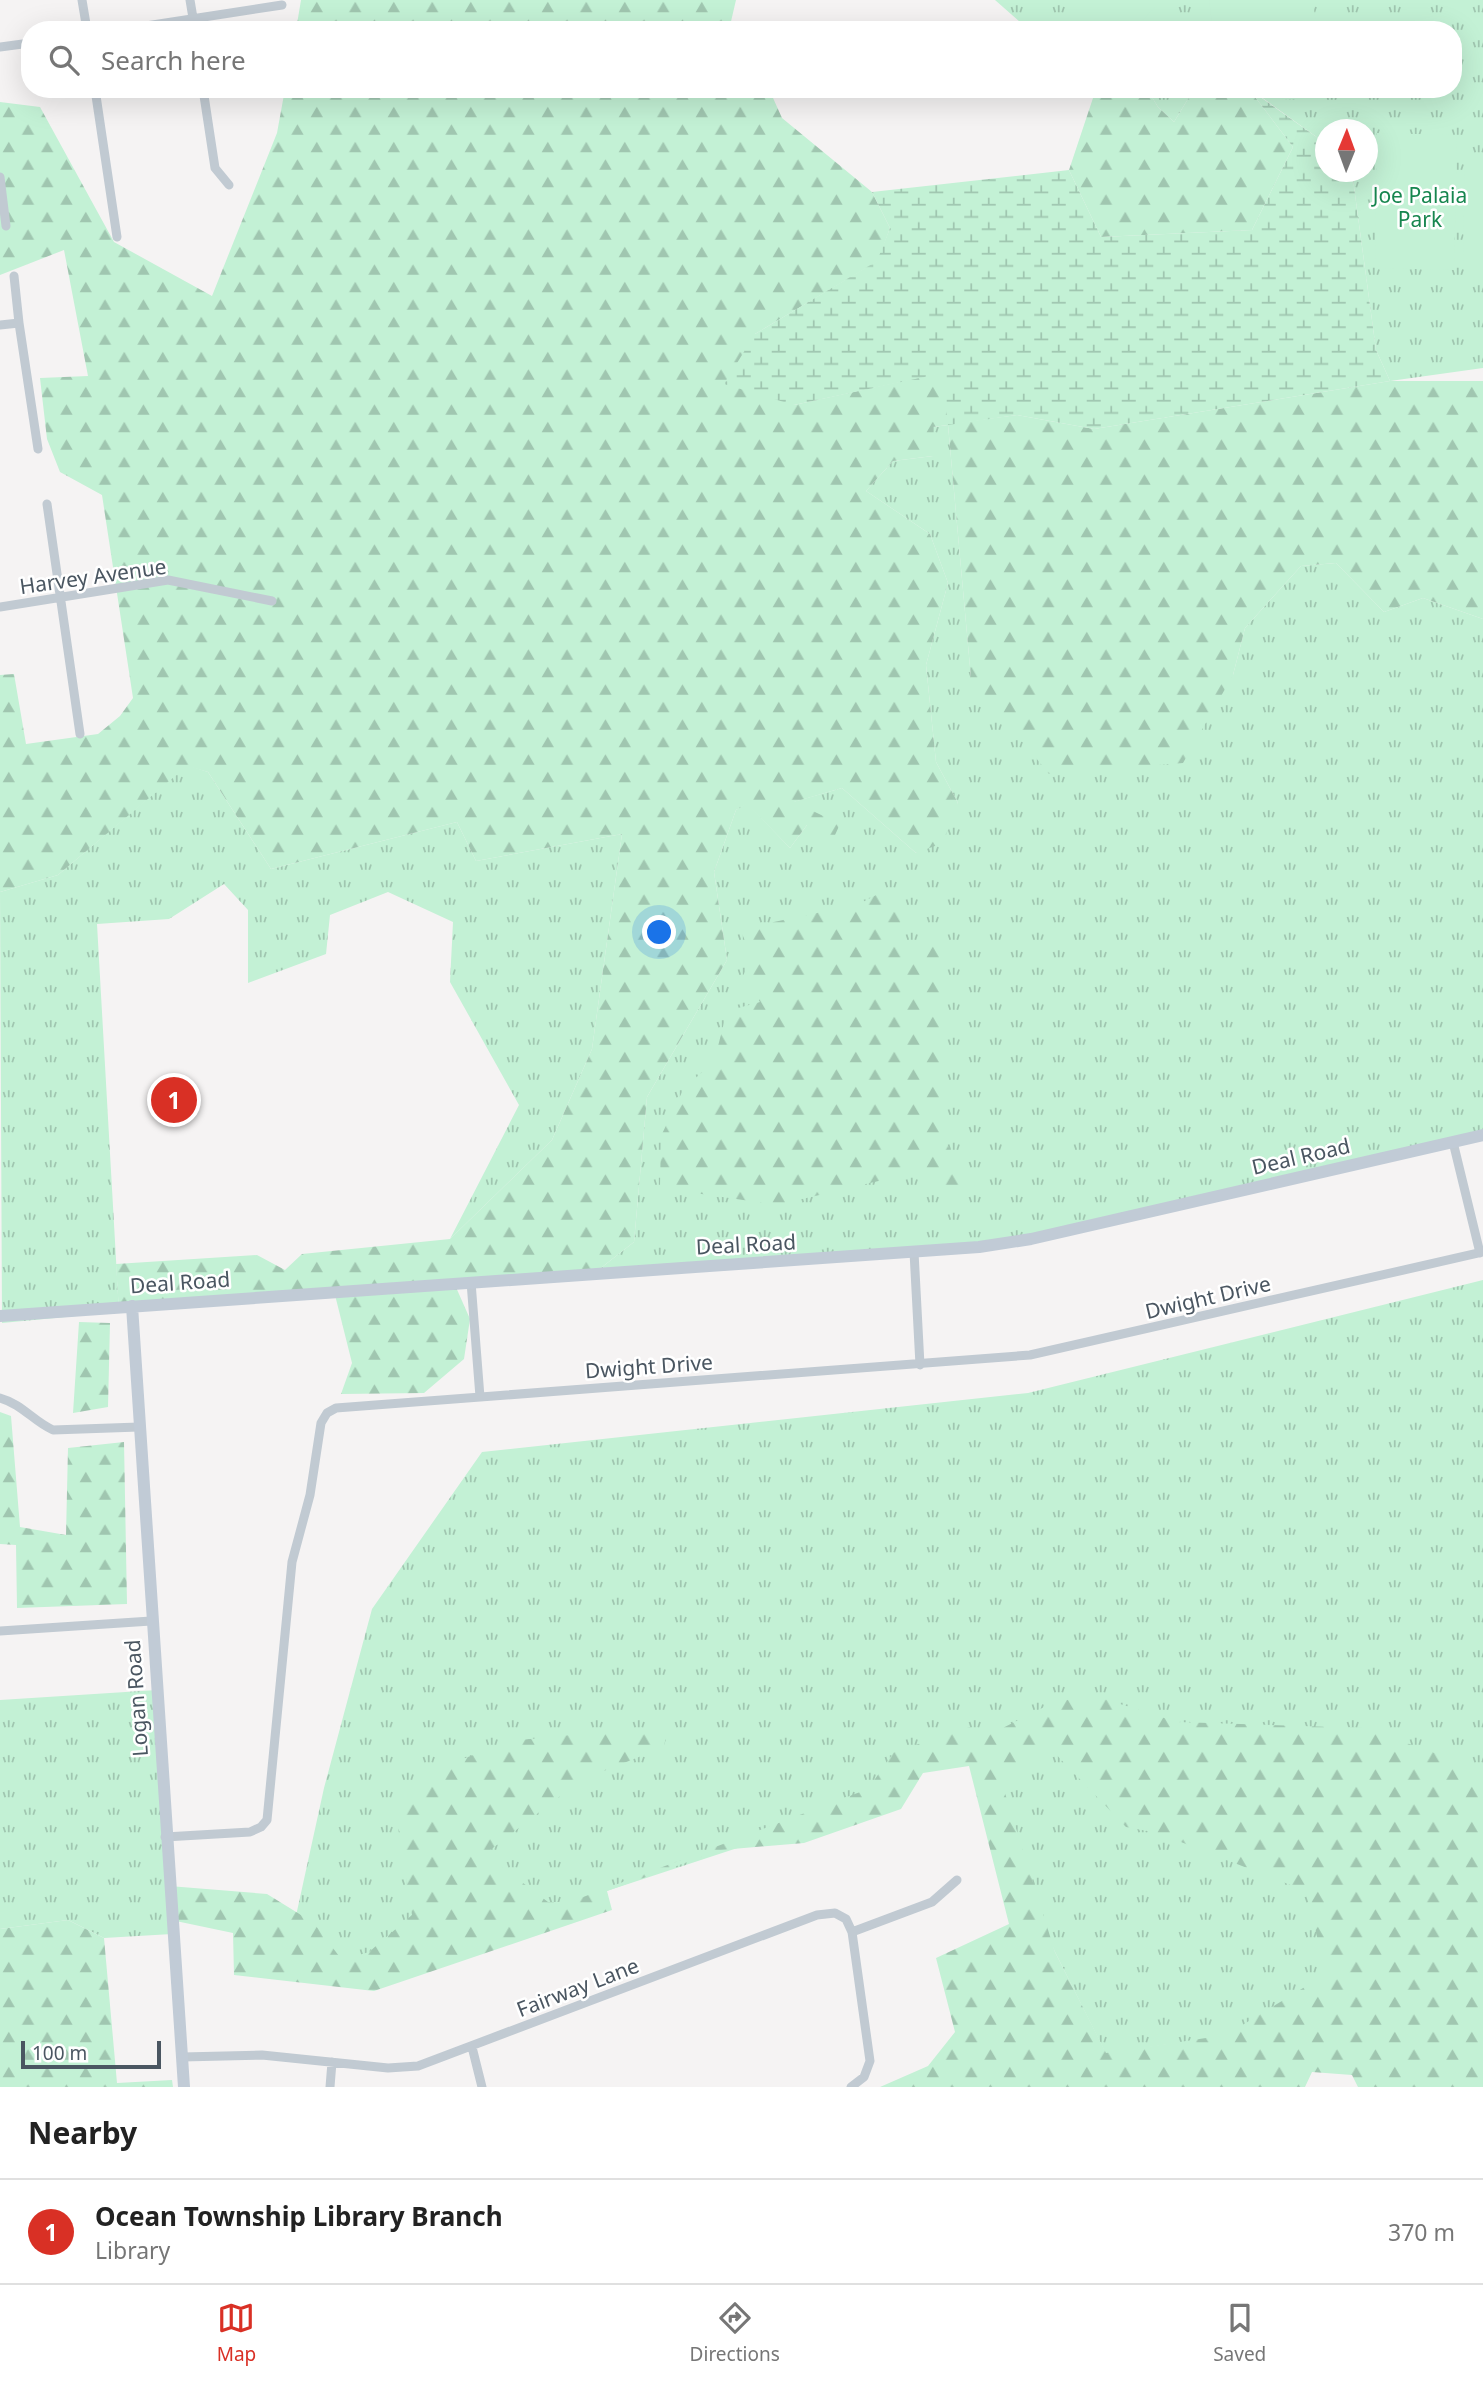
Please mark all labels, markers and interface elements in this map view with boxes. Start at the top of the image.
search box [21,21,1462,98]
icon: search [45,41,83,79]
text: Search here [101,42,246,78]
north arrow [1315,119,1378,182]
park label: Joe Palaia Park [1371,181,1467,233]
street label: Harvey Avenue [18,552,168,600]
your location [642,915,676,949]
pin: 1 [151,1074,197,1126]
street label: Deal Road [1249,1131,1353,1181]
street label: Deal Road [695,1227,797,1261]
street label: Deal Road [129,1265,231,1299]
street label: Dwight Drive [1142,1269,1273,1325]
street label: Dwight Drive [584,1348,714,1384]
street label: Logan Road [118,1639,154,1758]
street label: Fairway Lane [512,1951,643,2023]
scale bar [21,2038,161,2070]
text: 100 m [32,2040,87,2066]
text: Nearby [28,2112,137,2153]
text: Ocean Township Library Branch [95,2198,503,2234]
text: 1 [44,2216,58,2248]
text: 370 m [1388,2216,1455,2248]
text: Library [95,2234,170,2266]
tab: Map [217,2299,256,2367]
tab: Directions [690,2299,780,2367]
tab: Saved [1213,2299,1266,2367]

